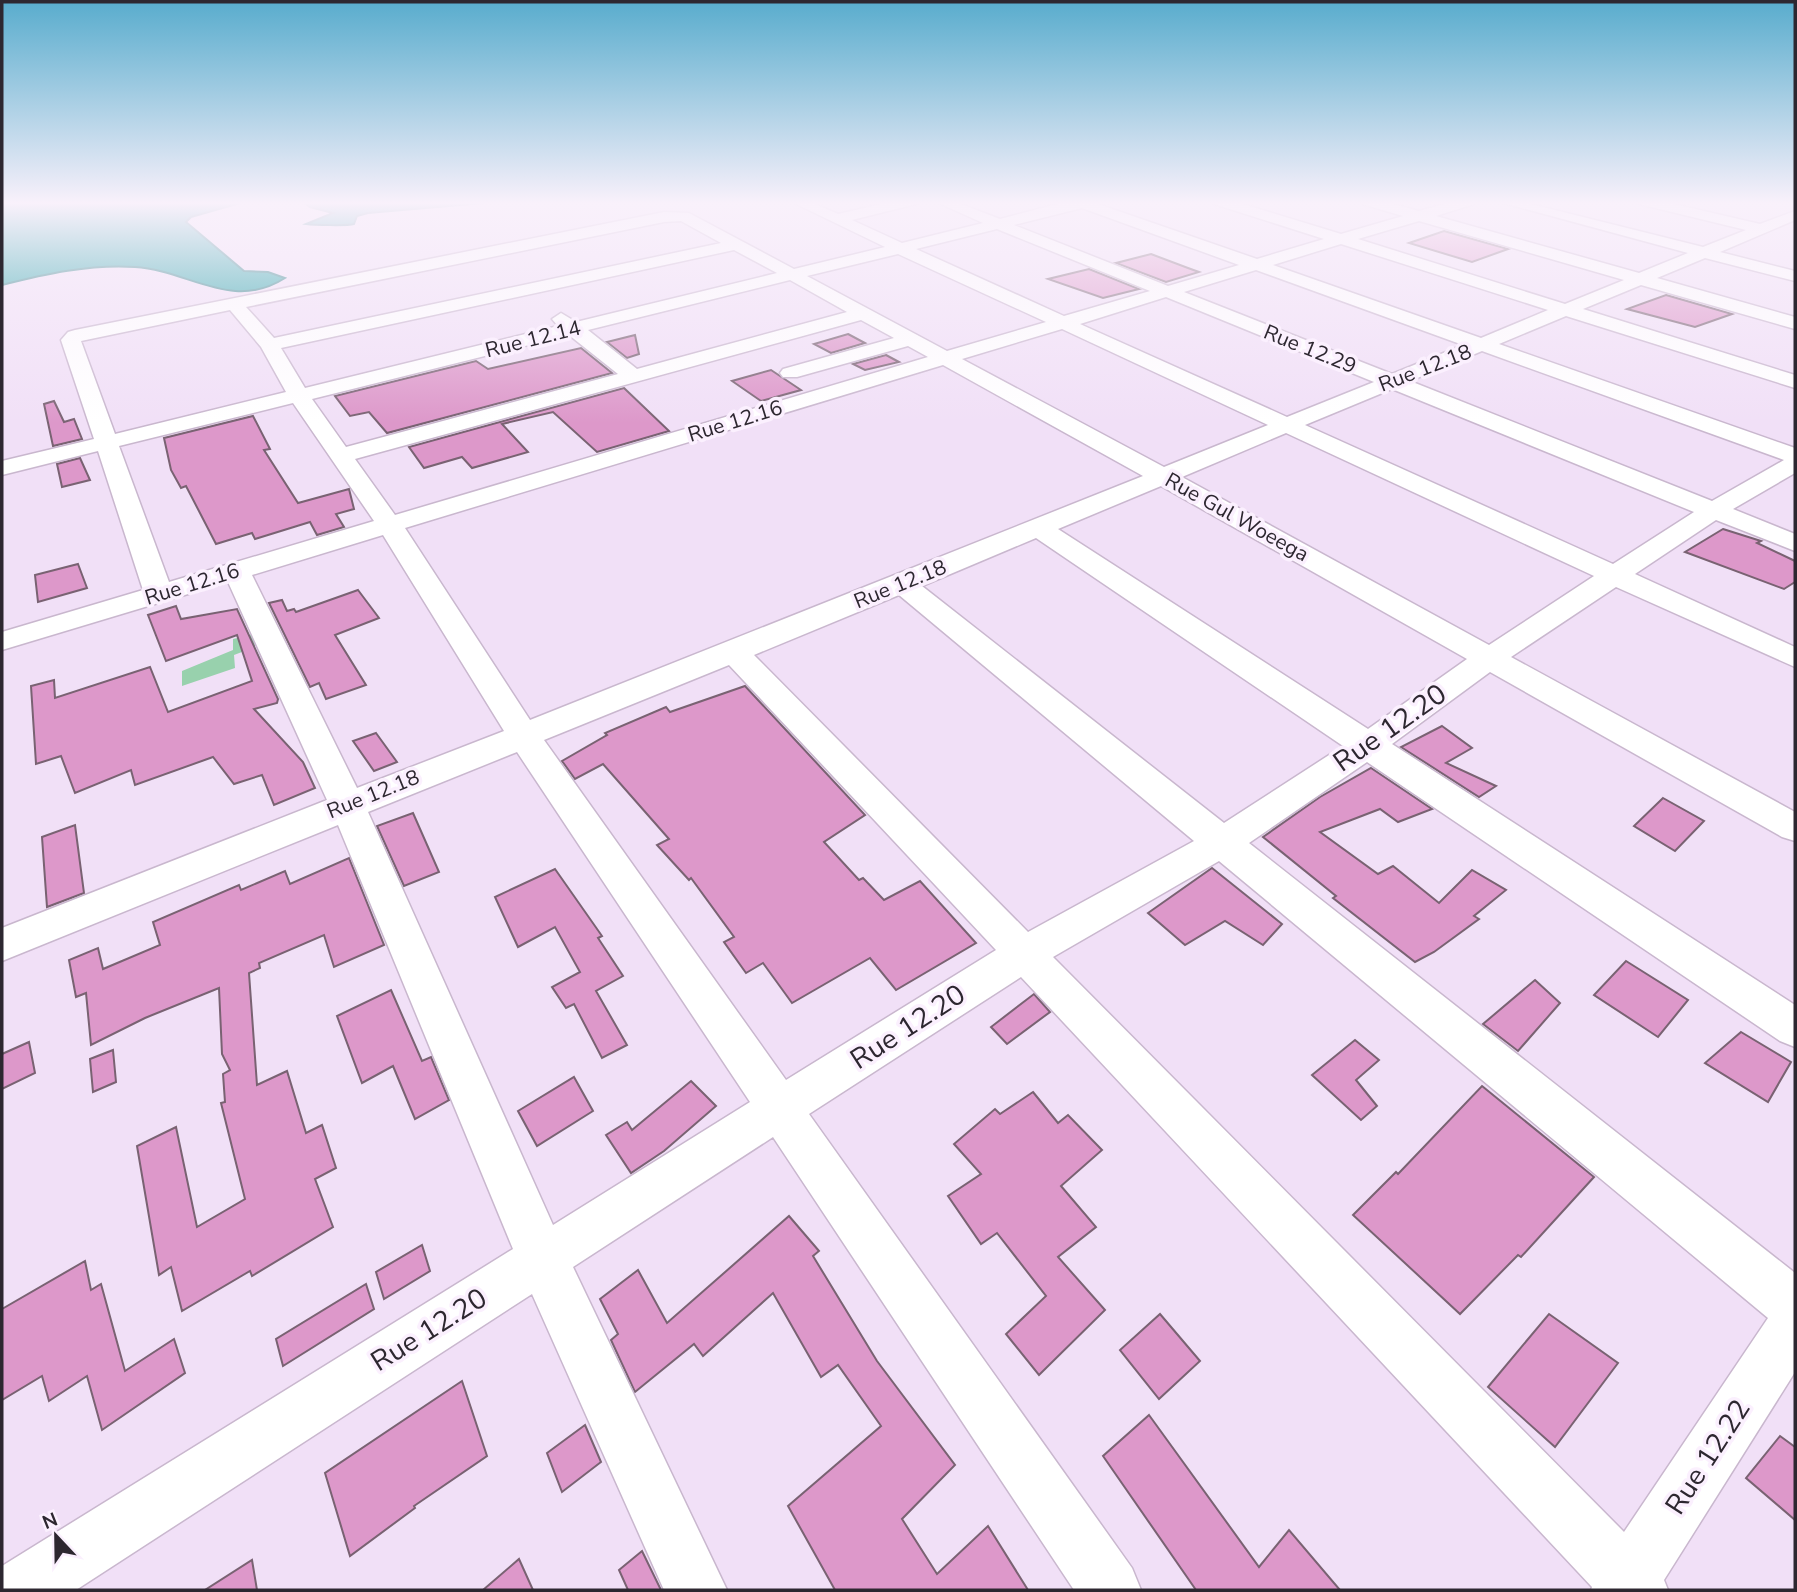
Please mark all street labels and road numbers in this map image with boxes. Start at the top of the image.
street label: Rue 12.14 [482,314,584,364]
street label: Rue 12.29 [1260,318,1360,380]
street label: Rue 12.18 [1374,337,1476,399]
street label: Rue 12.16 [684,393,786,449]
street label: Rue Gul Woeega [1160,466,1314,568]
street label: Rue 12.18 [850,553,950,615]
street label: Rue 12.16 [141,556,243,612]
street label: Rue 12.20 [1326,675,1454,781]
street label: Rue 12.18 [323,763,423,825]
street label: Rue 12.20 [843,976,973,1078]
street label: Rue 12.20 [364,1279,494,1381]
street label: Rue 12.22 [1657,1392,1759,1522]

